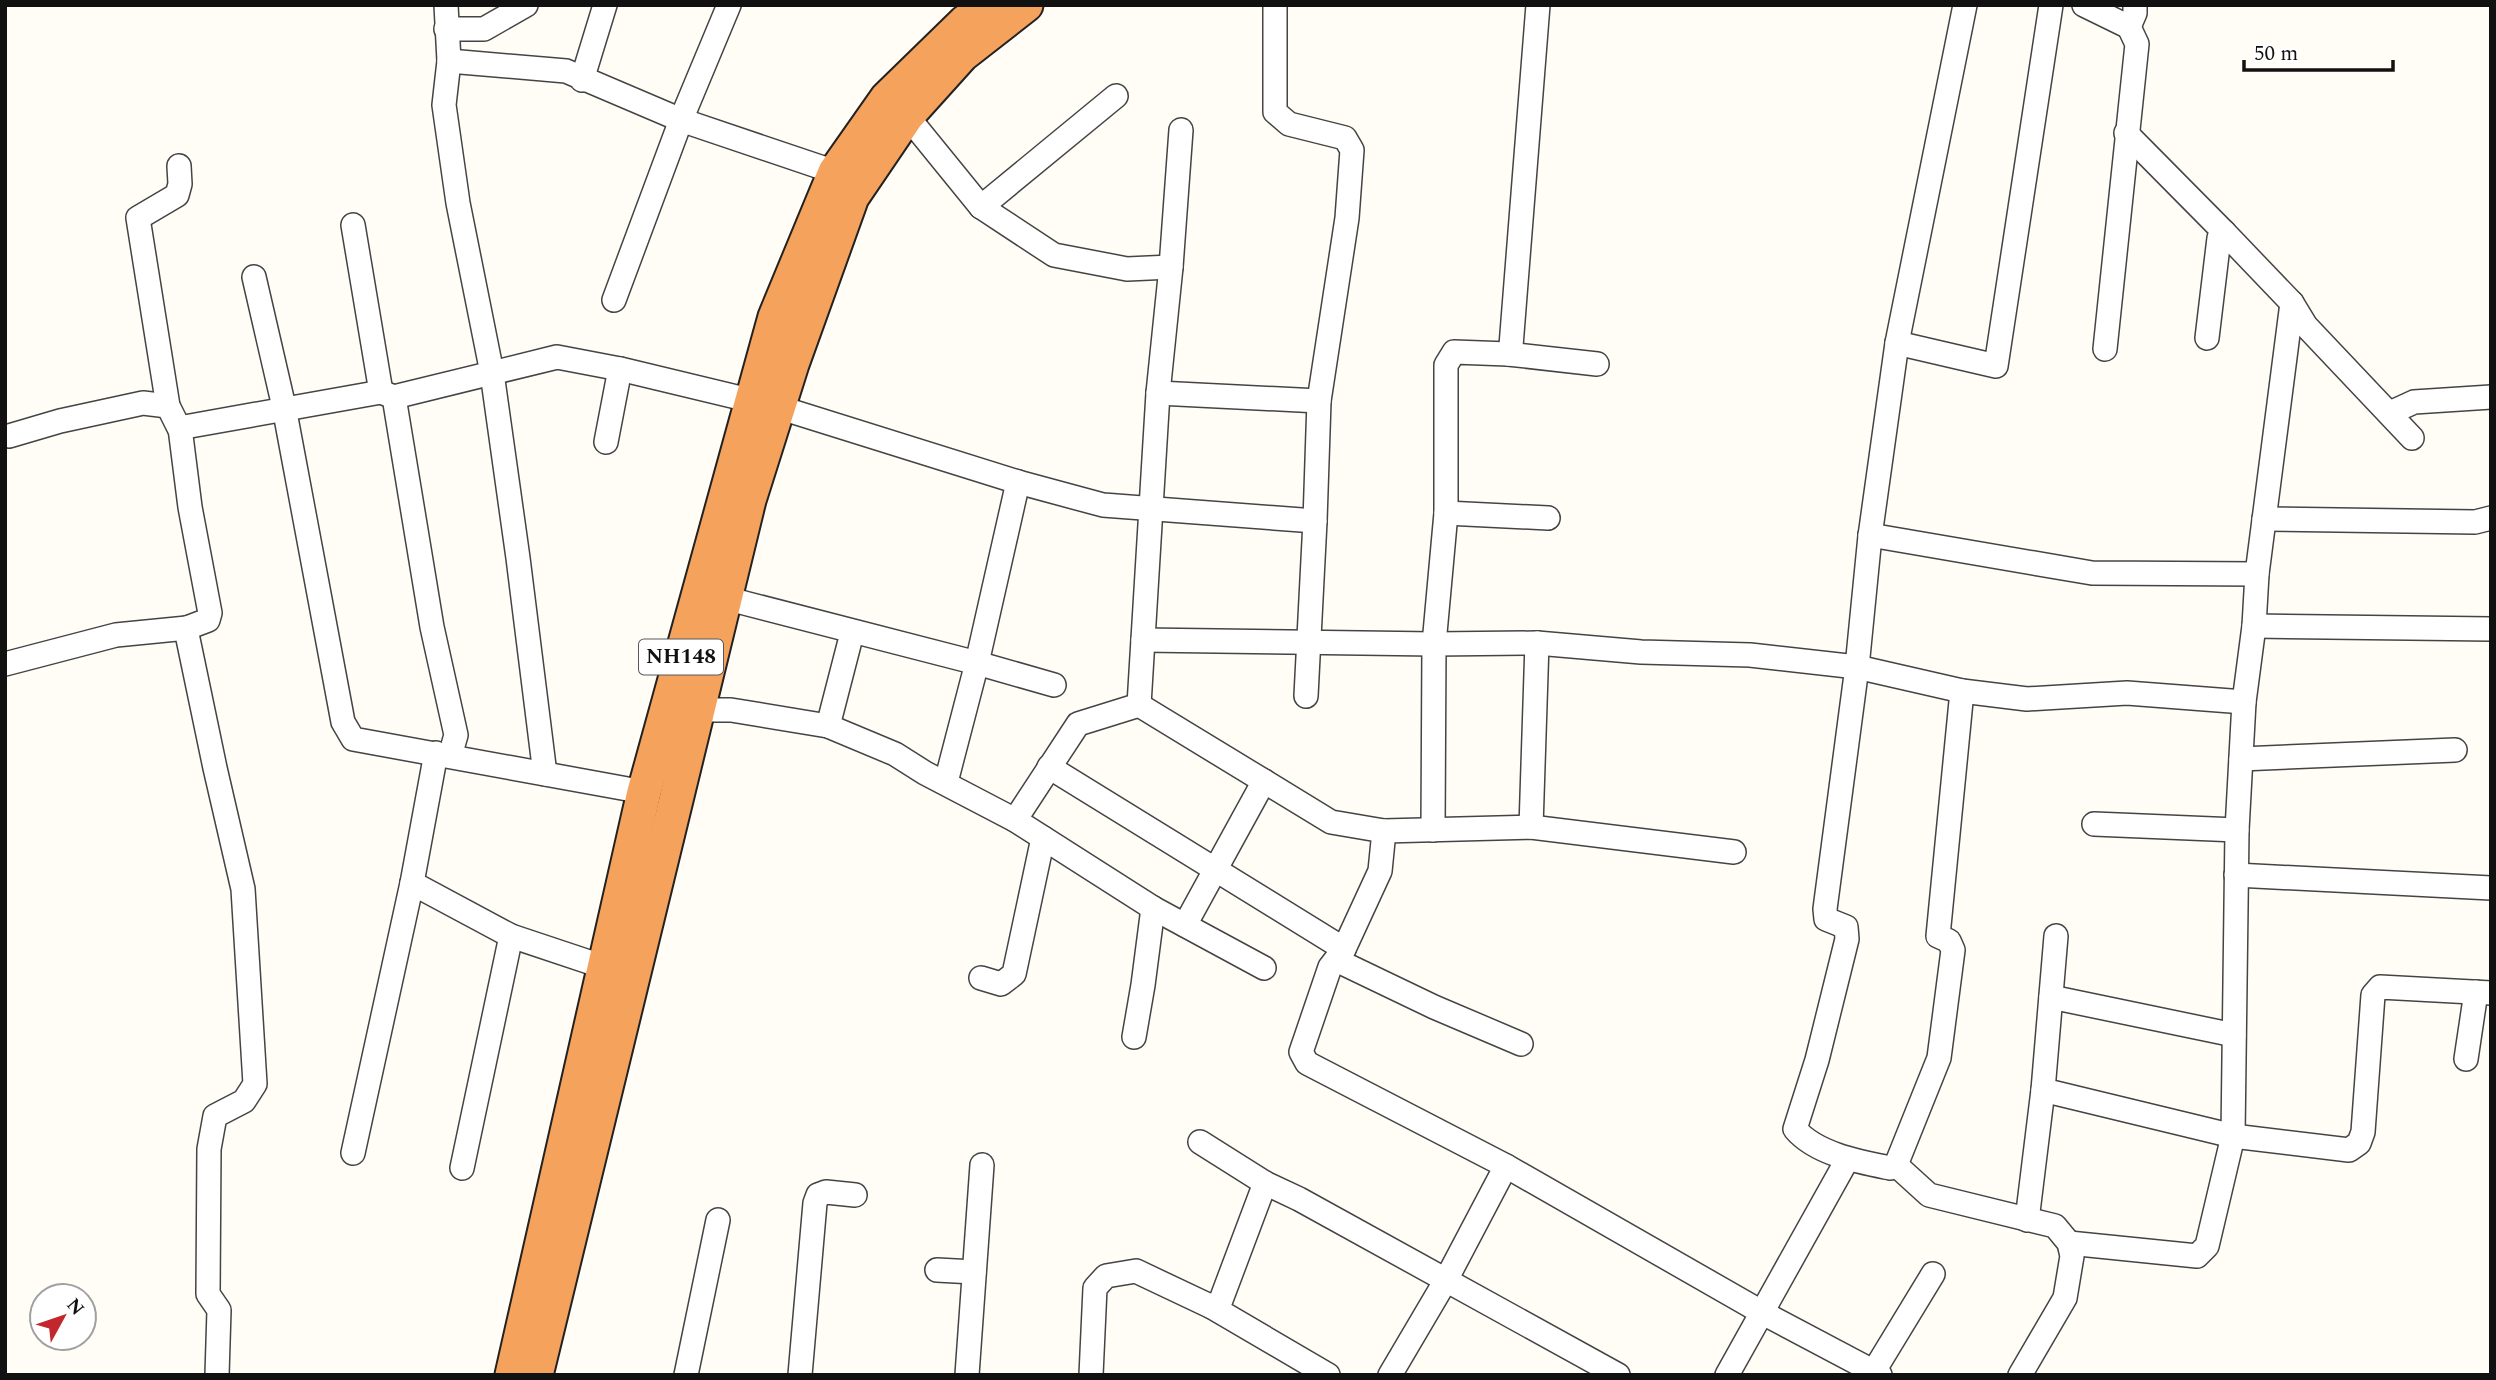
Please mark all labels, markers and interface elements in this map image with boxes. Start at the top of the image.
scale bar [2244,28,2393,72]
text: 50 m [2254,38,2298,70]
road number: NH148 [639,640,723,674]
north arrow [28,1282,98,1352]
text: N [59,1292,91,1322]

